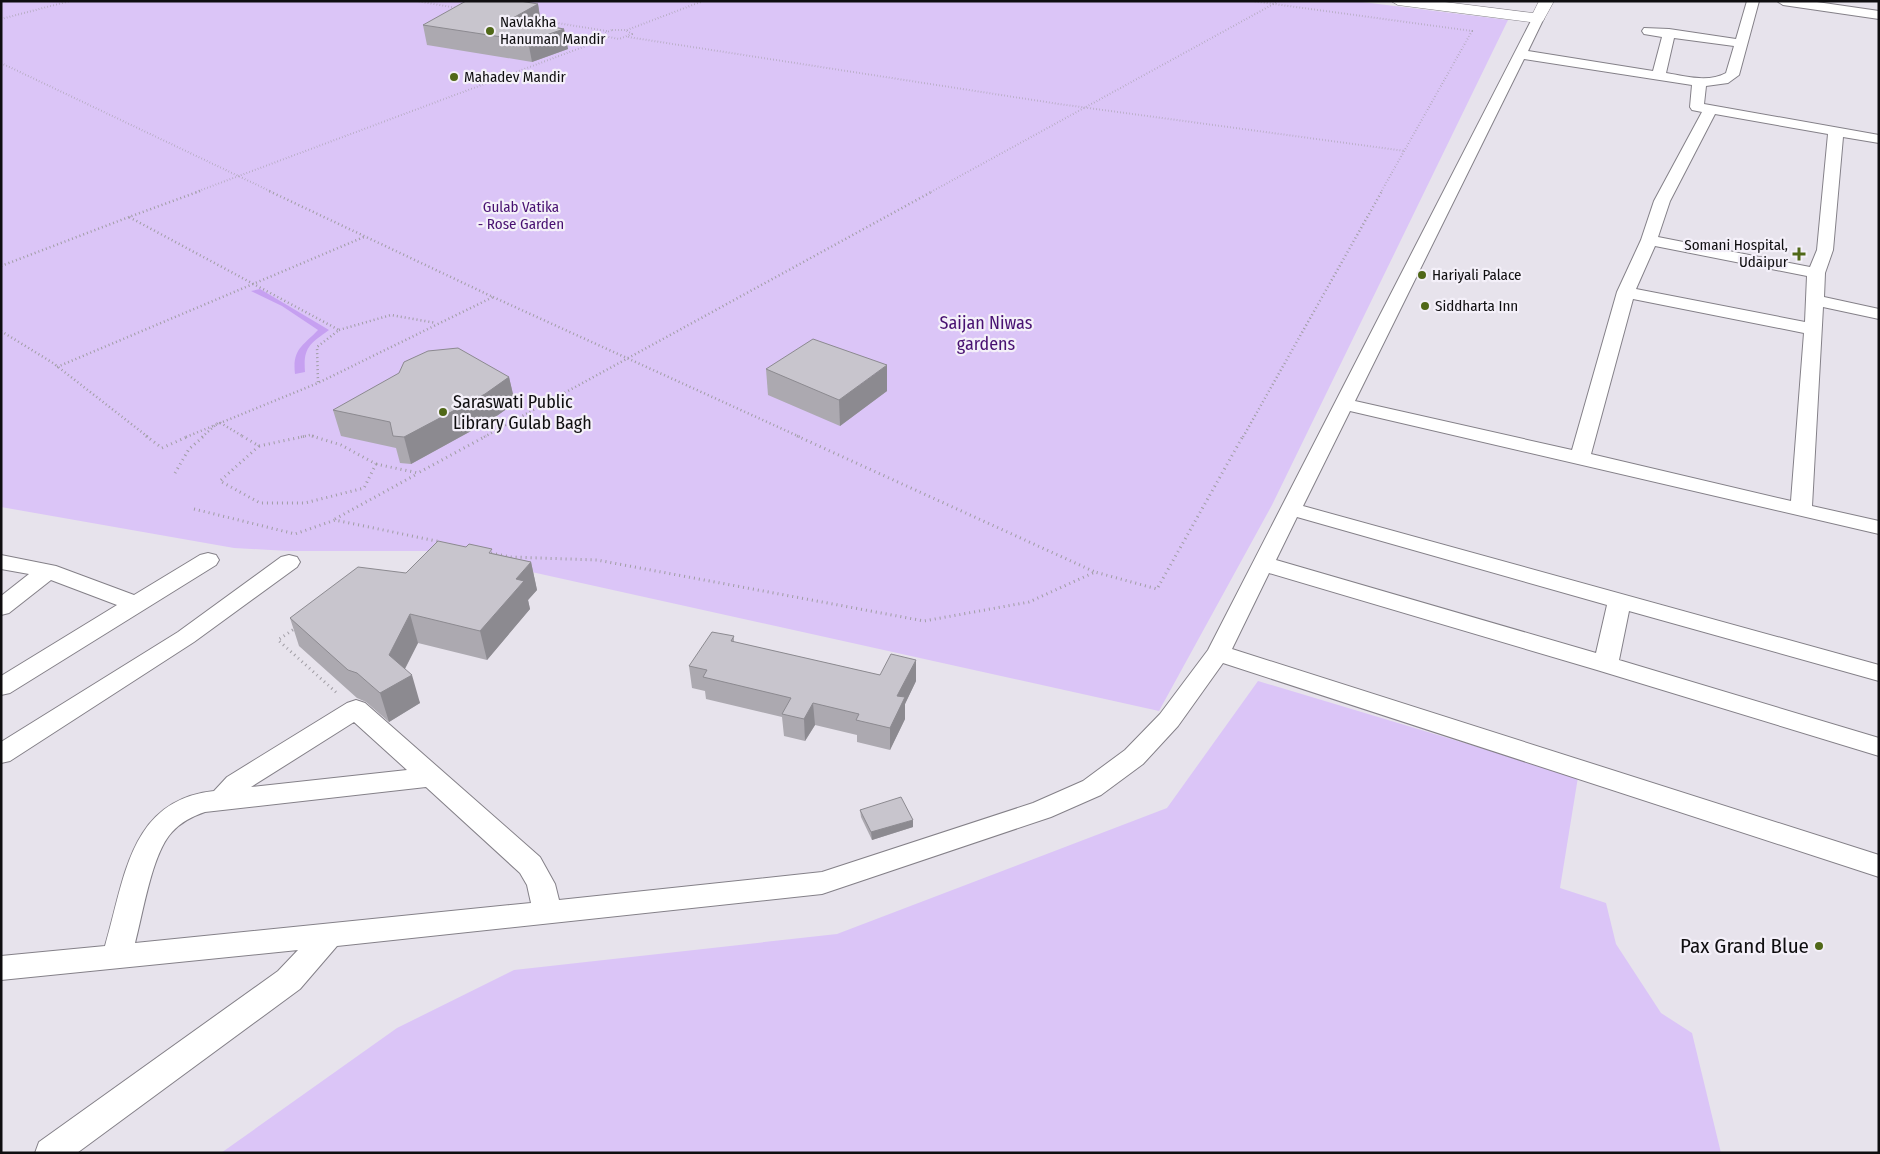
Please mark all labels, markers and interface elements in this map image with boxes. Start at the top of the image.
place label: Navlakha Hanuman Mandir [500,13,606,48]
marker: Navlakha Hanuman Mandir [484,25,496,37]
place label: Mahadev Mandir [464,68,567,86]
marker: Mahadev Mandir [448,71,460,83]
park label: Gulab Vatika - Rose Garden [478,198,564,233]
place label: Somani Hospital, Udaipur [1684,236,1789,271]
marker: Somani Hospital, Udaipur [1792,247,1806,261]
place label: Hariyali Palace [1432,266,1521,284]
marker: Hariyali Palace [1416,269,1428,281]
place label: Siddharta Inn [1435,297,1518,315]
marker: Siddharta Inn [1419,300,1431,312]
park label: Saijan Niwas gardens [940,312,1033,355]
place label: Saraswati Public Library Gulab Bagh [453,391,592,434]
marker: Saraswati Public Library Gulab Bagh [437,406,449,418]
place label: Pax Grand Blue [1680,933,1809,959]
marker: Pax Grand Blue [1813,940,1825,952]

